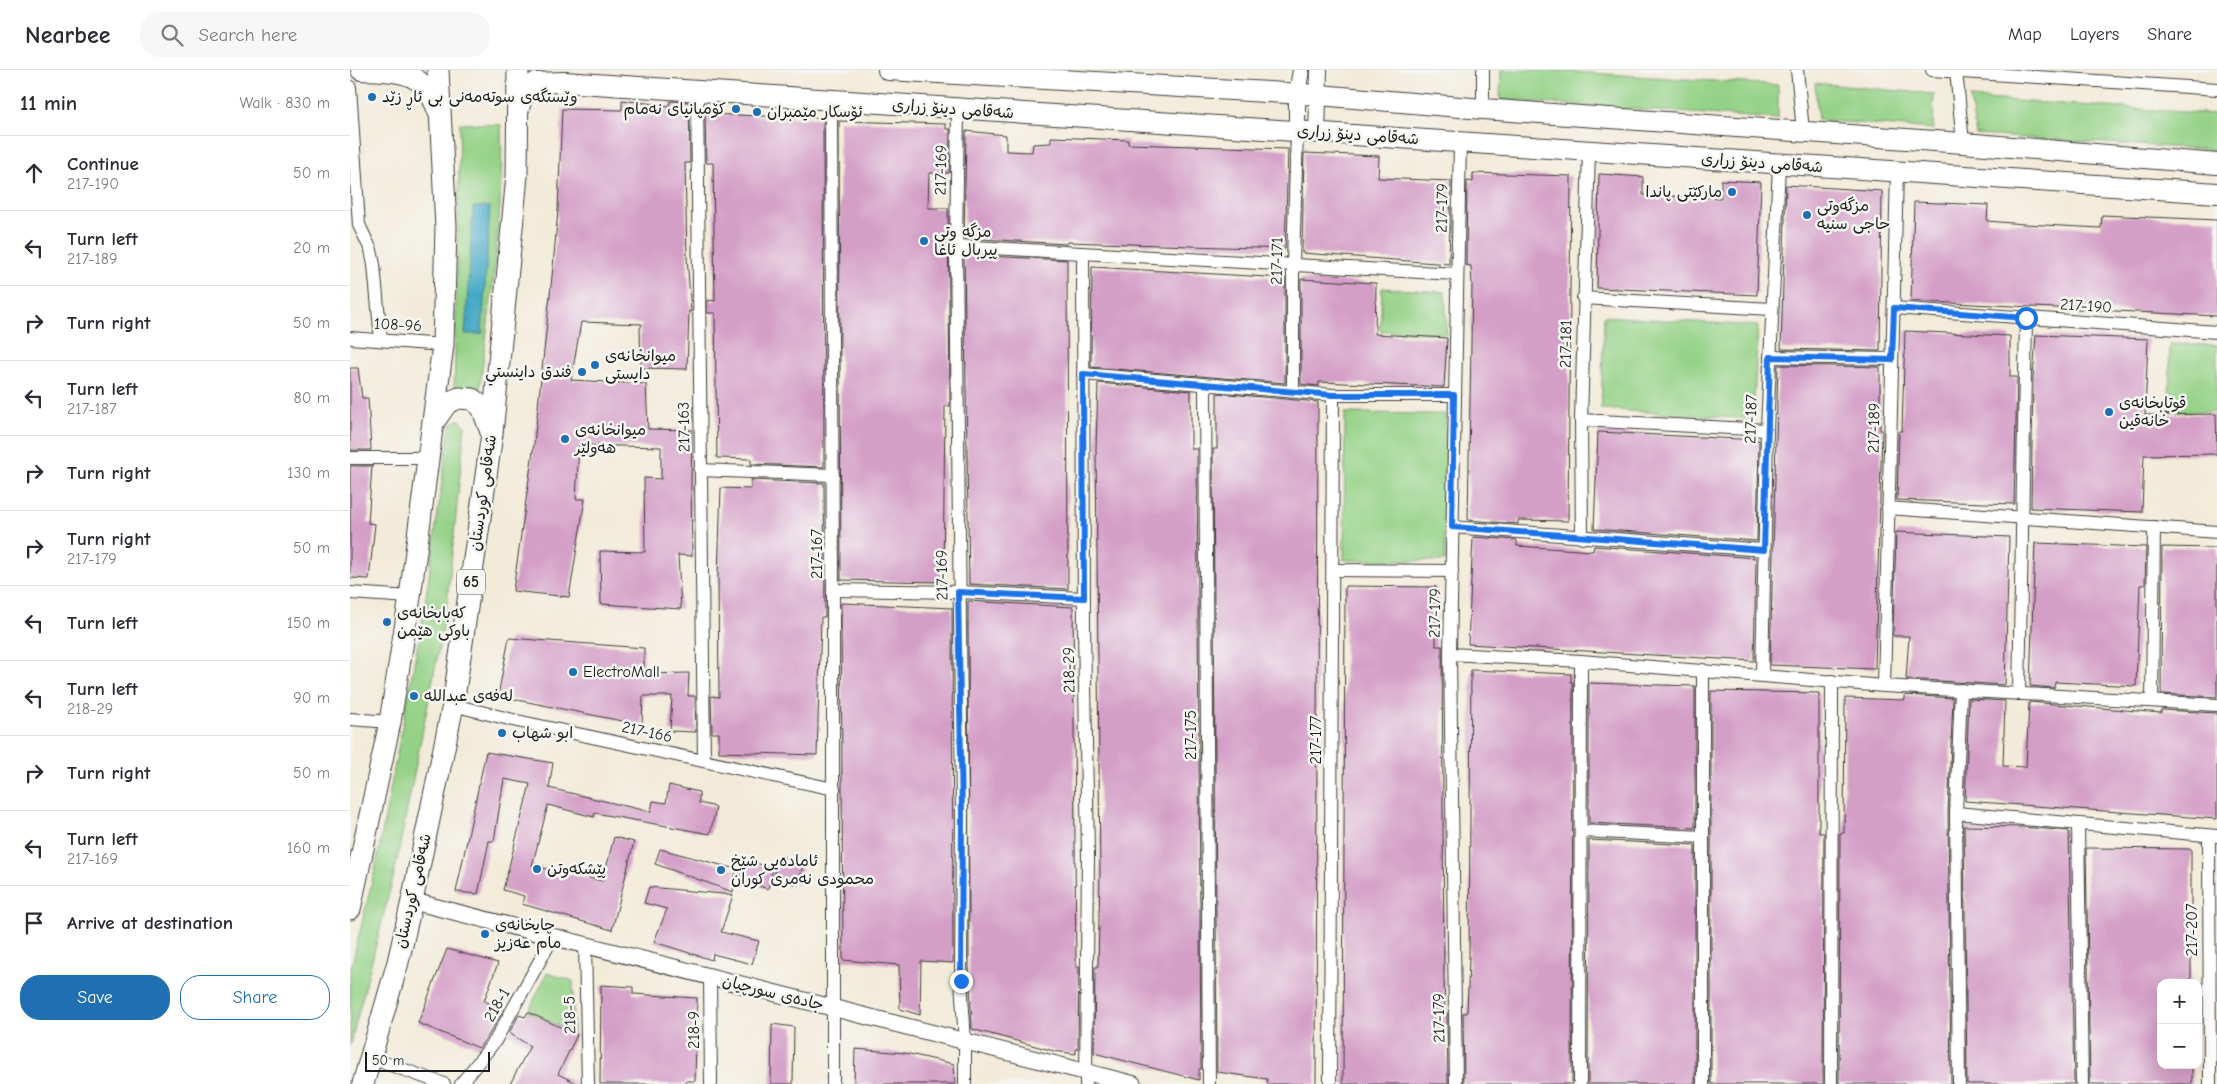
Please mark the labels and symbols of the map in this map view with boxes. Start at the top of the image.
place label: وێستگەی سوتەمەنی بی ئاڕ زێد [382,87,578,111]
marker: وێستگەی سوتەمەنی بی ئاڕ زێد [366,91,378,103]
street label: شەقامی دینۆ زراری [891,96,1015,123]
place label: کۆمپانیای نەمام [623,100,726,121]
marker: کۆمپانیای نەمام [730,103,742,115]
place label: ئۆسکار مێمبران [767,103,863,122]
marker: ئۆسکار مێمبران [751,106,763,118]
street label: شەقامی دینۆ زراری [1296,122,1420,149]
street label: 217-169 [932,144,950,196]
street label: شەقامی دینۆ زراری [1700,150,1824,177]
street label: 217-179 [1433,183,1451,233]
place label: مارکێتی پاندا [1645,183,1722,202]
marker: مارکێتی پاندا [1726,186,1738,198]
place label: مزگەوتی حاجی سنیە [1817,196,1890,234]
marker: مزگەوتی حاجی سنیە [1801,209,1813,221]
place label: مزگه وتى پيربال ئاغا [934,222,998,260]
marker: مزگه وتى پيربال ئاغا [918,235,930,247]
street label: 217-171 [1268,237,1286,285]
street label: 217-190 [2059,295,2113,317]
route start [2015,307,2038,330]
street label: 108-96 [374,315,422,335]
street label: 217-181 [1557,320,1575,368]
place label: میوانخانەی دایستی [605,347,676,384]
marker: میوانخانەی دایستی [589,359,601,371]
place label: فندق داينستي [485,363,572,386]
marker: فندق داينستي [576,366,588,378]
street label: 217-187 [1741,393,1761,444]
place label: قوتابخانەی خانەقین [2119,394,2186,430]
street label: 217-163 [675,402,693,452]
street label: 217-189 [1865,403,1883,453]
marker: قوتابخانەی خانەقین [2103,406,2115,418]
place label: میوانخانەی هەولێر [573,421,646,457]
marker: میوانخانەی هەولێر [559,433,571,445]
street label: شەقامی کوردستان [466,434,501,552]
street label: 217-167 [808,529,826,579]
street label: 217-169 [933,549,951,601]
road number: 65 [457,570,485,594]
street label: 217-179 [1426,588,1444,638]
place label: کەبابخانەی باوکی هێمن [397,604,470,641]
marker: کەبابخانەی باوکی هێمن [381,616,393,628]
street label: 218-29 [1060,647,1078,693]
place label: ElectroMall [583,663,660,681]
marker: ElectroMall [567,666,579,678]
place label: لەفەی عبدالله [424,687,513,705]
marker: لەفەی عبدالله [408,690,420,702]
street label: 217-175 [1182,710,1200,760]
street label: 217-177 [1307,715,1325,764]
street label: 217-166 [620,718,674,746]
place label: ابو شهاب [512,724,573,743]
marker: ابو شهاب [496,727,508,739]
street label: شەقامی کوردستان [391,832,436,950]
place label: ئامادەیی شێخ محمودی نەمری کوران [731,852,874,889]
place label: پێشکەوتن [547,860,606,879]
marker: پێشکەوتن [531,863,543,875]
marker: ئامادەیی شێخ محمودی نەمری کوران [715,864,727,876]
street label: 217-207 [2183,903,2201,957]
place label: چایخانەی مام عەزیز [493,916,561,955]
marker: چایخانەی مام عەزیز [479,928,491,940]
route end [950,970,973,993]
street label: جادەی سورچیان [720,972,825,1015]
street label: 218-1 [480,985,514,1025]
street label: 217-179 [1430,993,1448,1043]
street label: 218-5 [561,996,579,1034]
street label: 218-9 [685,1011,703,1049]
scale bar [365,1049,490,1072]

